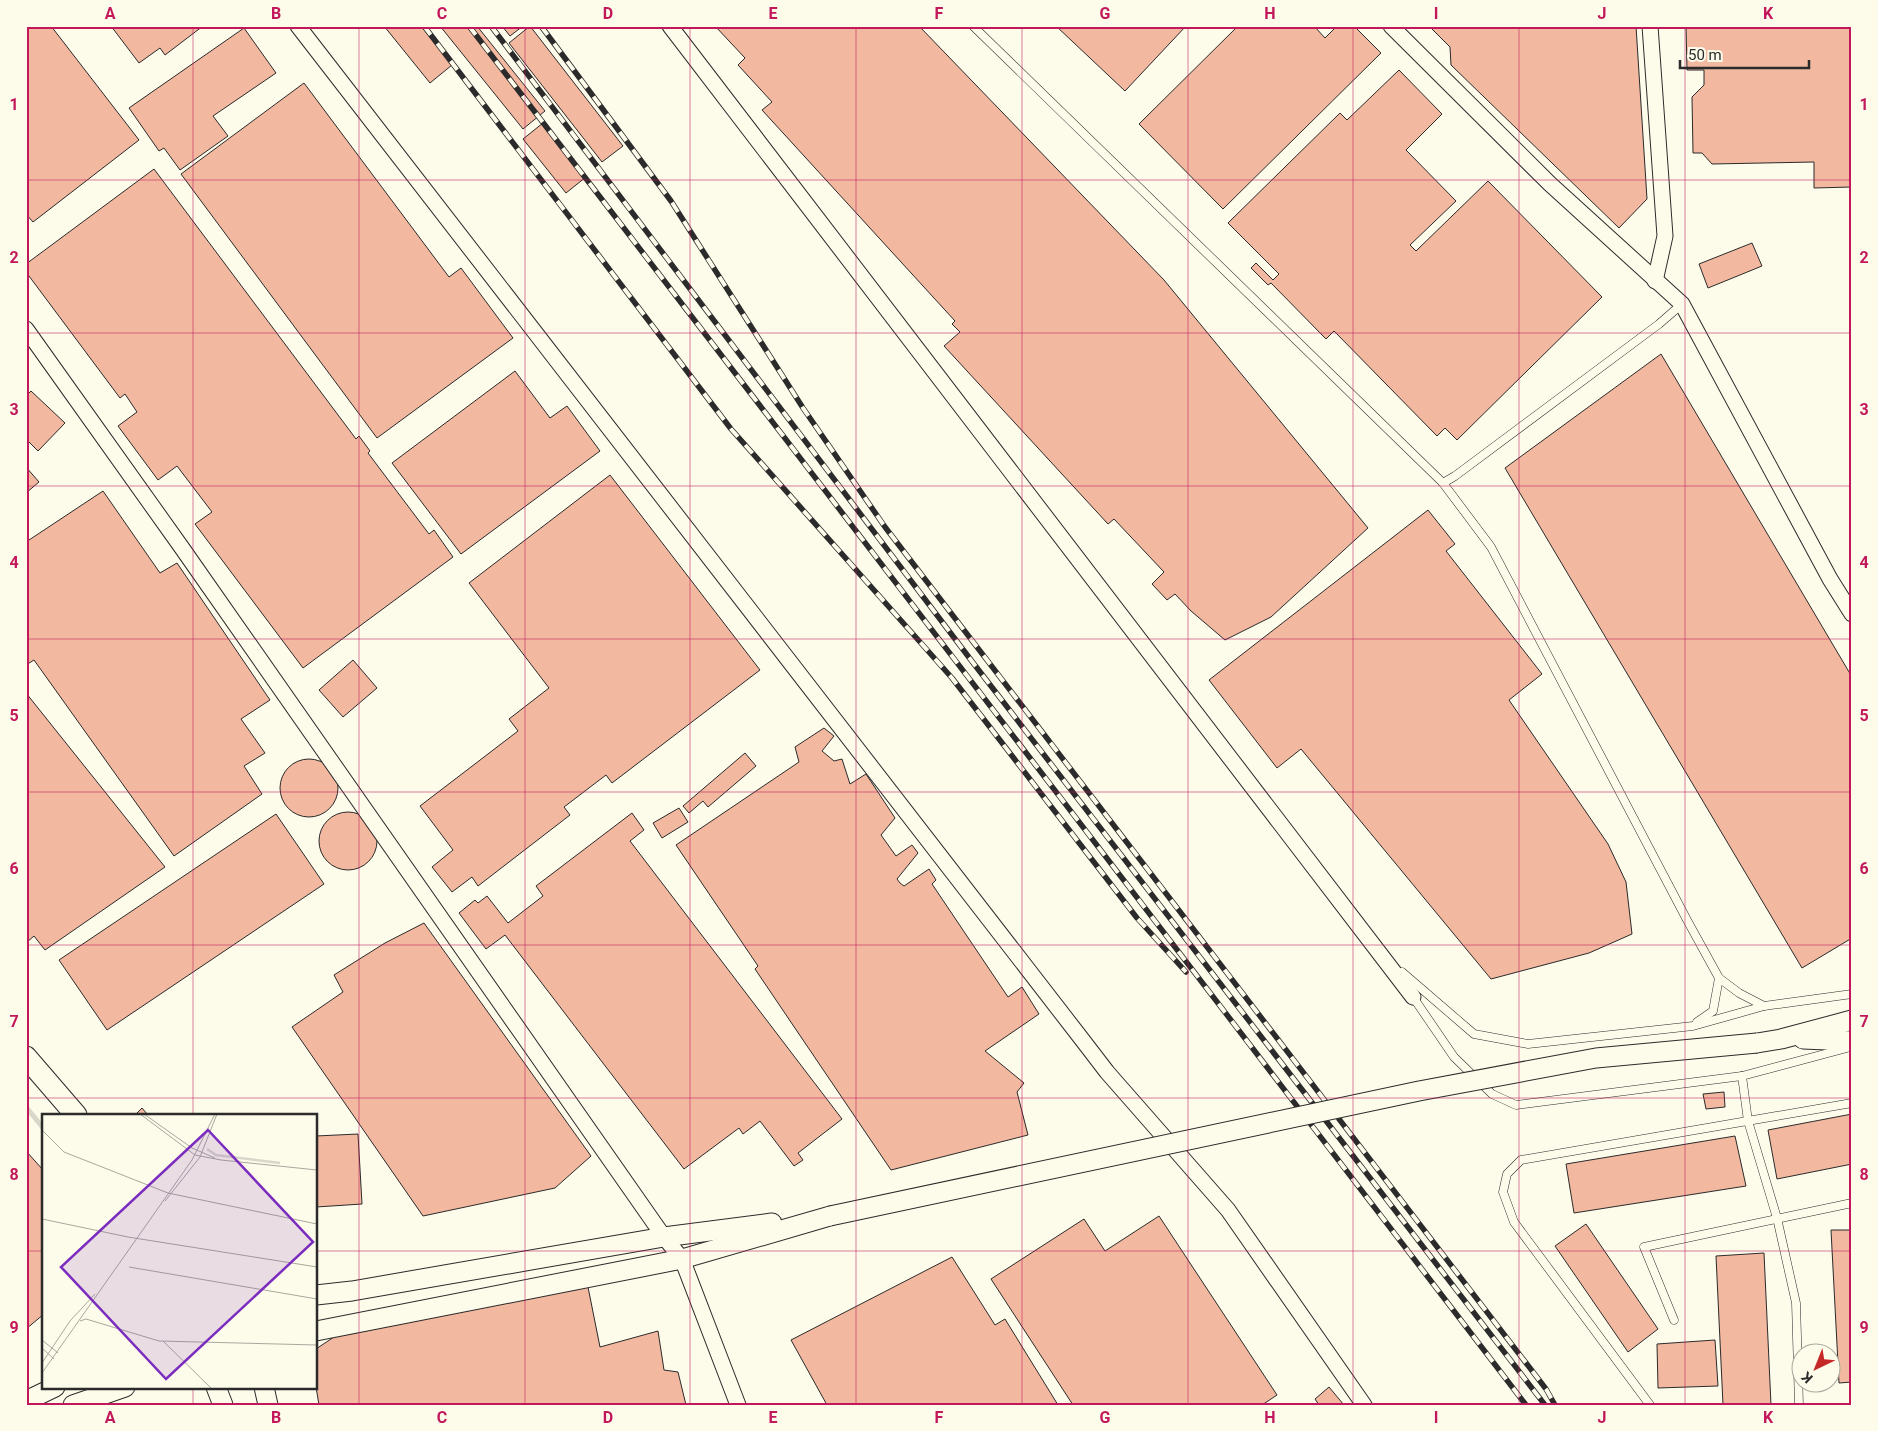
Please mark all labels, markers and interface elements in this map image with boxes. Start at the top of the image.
text: A [105,4,116,23]
text: B [271,4,281,23]
text: C [437,4,447,23]
text: D [603,4,613,23]
text: E [769,4,778,23]
text: F [935,4,944,23]
text: G [1100,4,1111,23]
text: H [1264,4,1276,23]
text: I [1434,4,1438,23]
text: J [1598,4,1606,23]
text: K [1763,4,1774,23]
scale bar [1680,38,1809,70]
text: 50 m [1688,46,1722,64]
text: 1 [9,95,19,114]
text: 1 [1859,95,1869,114]
text: 2 [9,248,19,267]
text: 2 [1859,248,1869,267]
text: 3 [9,400,19,419]
text: 3 [1859,400,1869,419]
text: 4 [9,553,19,572]
text: 4 [1859,553,1869,572]
text: 5 [9,706,19,725]
text: 5 [1859,706,1869,725]
text: 6 [9,859,19,878]
text: 6 [1859,859,1869,878]
text: 7 [9,1012,19,1031]
text: 7 [1859,1012,1869,1031]
inset map [42,1114,318,1388]
text: 8 [9,1165,19,1184]
text: 8 [1859,1165,1869,1184]
text: 9 [9,1318,19,1337]
text: 9 [1859,1318,1869,1337]
north arrow [1790,1344,1840,1394]
text: K [1798,1369,1816,1386]
text: A [105,1408,116,1427]
text: B [271,1408,281,1427]
text: C [437,1408,447,1427]
text: D [603,1408,613,1427]
text: E [769,1408,778,1427]
text: F [935,1408,944,1427]
text: G [1100,1408,1111,1427]
text: H [1264,1408,1276,1427]
text: I [1434,1408,1438,1427]
text: J [1598,1408,1606,1427]
text: K [1763,1408,1774,1427]

